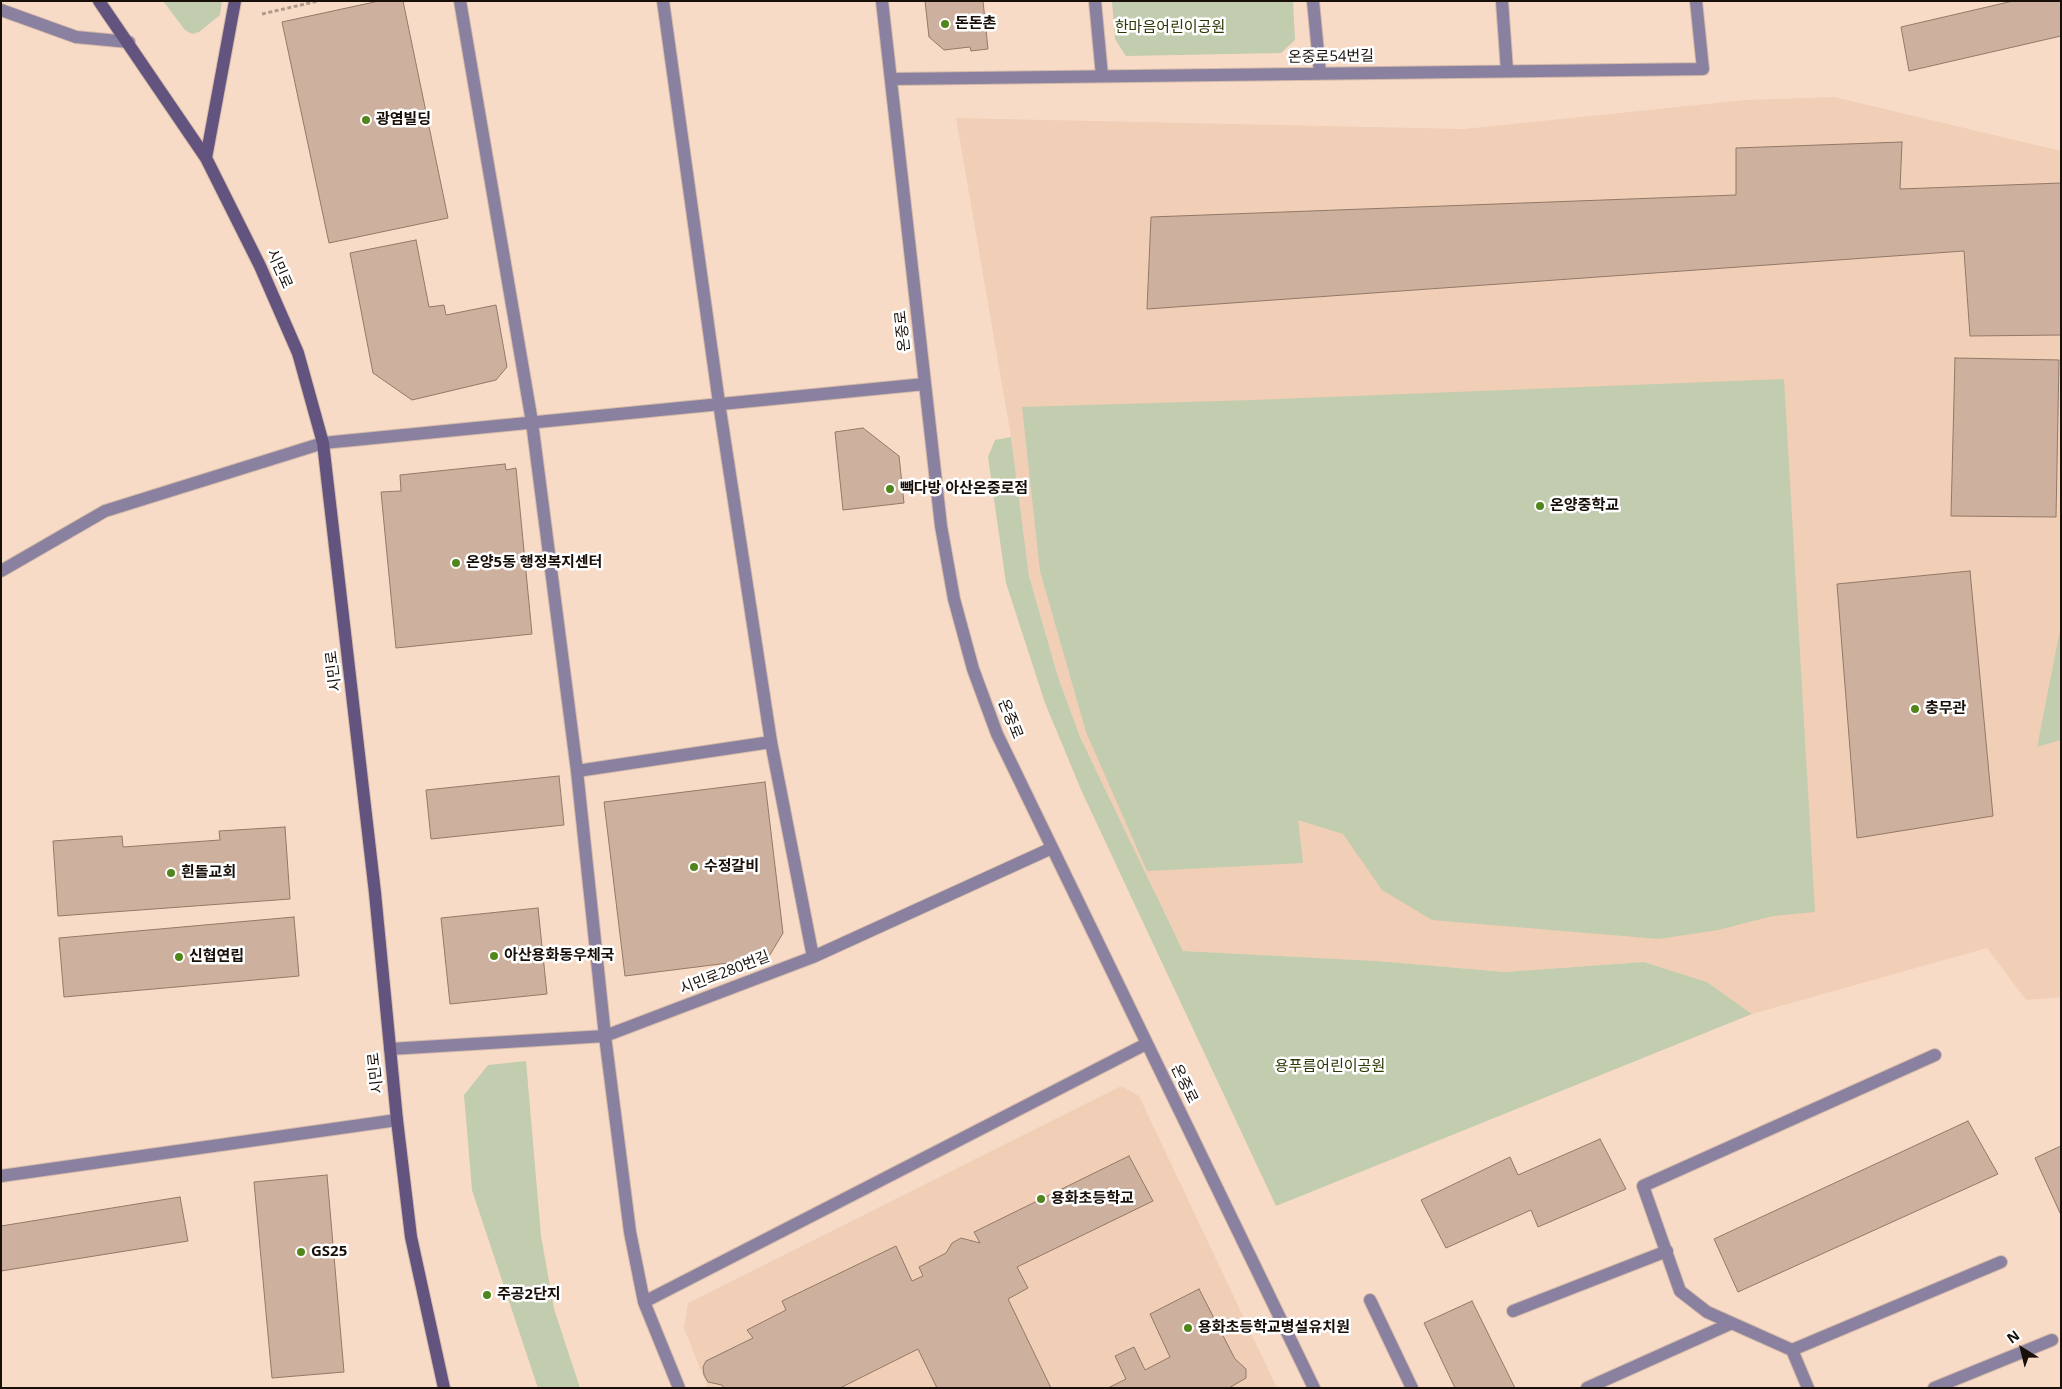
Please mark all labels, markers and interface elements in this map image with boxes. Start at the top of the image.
place label: 돈돈촌 [955,15,996,33]
marker: 돈돈촌 [939,18,951,30]
park label: 한마음어린이공원 [1115,19,1225,37]
street label: 온중로54번길 [1288,47,1374,67]
place label: 광염빌딩 [376,111,431,129]
marker: 광염빌딩 [360,114,372,126]
street label: 시민로 [262,246,296,292]
street label: 온중로 [892,309,914,353]
place label: 빽다방 아산온중로점 [900,480,1028,498]
marker: 빽다방 아산온중로점 [884,483,896,495]
place label: 온양중학교 [1550,497,1619,515]
marker: 온양중학교 [1534,500,1546,512]
place label: 온양5동 행정복지센터 [466,554,603,572]
marker: 온양5동 행정복지센터 [450,557,462,569]
street label: 시민로 [323,649,345,693]
street label: 온중로 [994,696,1026,742]
place label: 충무관 [1925,700,1966,718]
marker: 충무관 [1909,703,1921,715]
place label: 수정갈비 [704,858,759,876]
marker: 수정갈비 [688,861,700,873]
place label: 흰돌교회 [181,864,236,882]
marker: 흰돌교회 [165,867,177,879]
place label: 아산용화동우체국 [504,947,614,965]
place label: 신협연립 [189,948,244,966]
street label: 시민로280번길 [678,948,772,998]
marker: 아산용화동우체국 [488,950,500,962]
marker: 신협연립 [173,951,185,963]
street label: 시민로 [365,1051,387,1095]
park label: 용푸름어린이공원 [1275,1058,1385,1076]
street label: 온중로 [1167,1061,1201,1107]
place label: 용화초등학교 [1051,1190,1134,1208]
marker: 용화초등학교 [1035,1193,1047,1205]
place label: GS25 [311,1243,347,1261]
marker: GS25 [295,1246,307,1258]
place label: 주공2단지 [497,1286,561,1304]
marker: 주공2단지 [481,1289,493,1301]
place label: 용화초등학교병설유치원 [1198,1319,1350,1337]
marker: 용화초등학교병설유치원 [1182,1322,1194,1334]
north arrow [1997,1324,2047,1374]
text: N [2003,1325,2023,1347]

